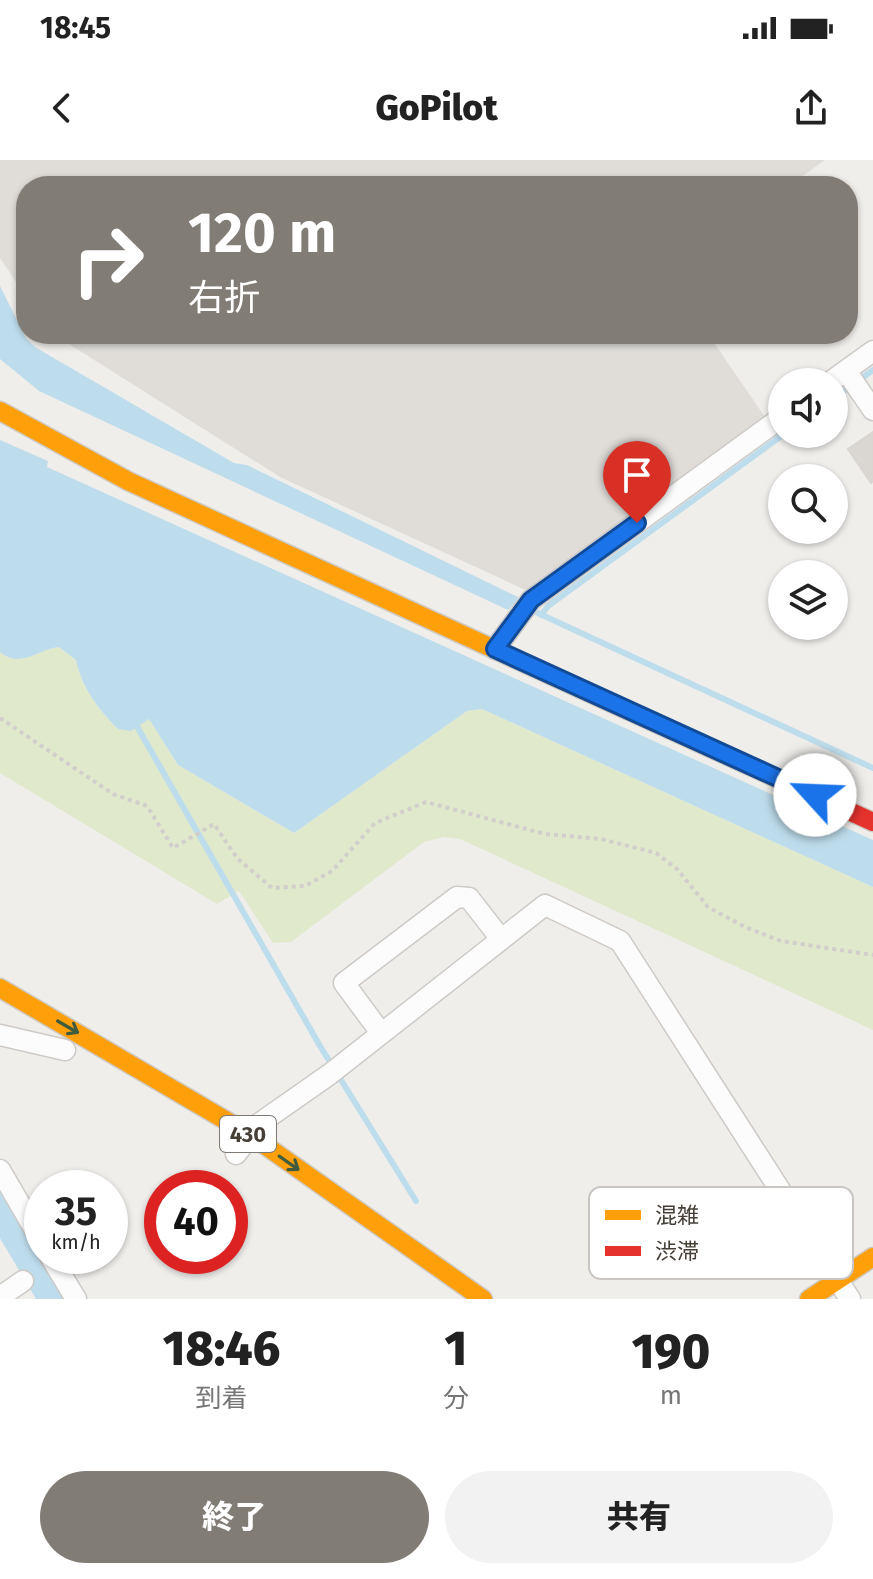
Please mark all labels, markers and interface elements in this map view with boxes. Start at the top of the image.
text: 18:45 [40,10,111,46]
icon: back [40,86,84,130]
text: GoPilot [375,86,498,130]
icon: share [789,86,833,130]
text: 120 m [188,200,336,267]
icon: right [56,208,160,312]
text: 右折 [188,276,260,320]
map controls [768,368,848,640]
button: sound [768,368,848,448]
pin [603,441,671,523]
icon: arrive [615,453,659,497]
button: search [768,464,848,544]
button: layers [768,560,848,640]
position arrow [773,753,857,837]
one-way arrow [55,1020,79,1035]
road number: 430 [220,1116,276,1152]
one-way arrow [278,1154,299,1171]
speed limit sign: 40 [144,1170,248,1274]
legend [589,1187,853,1279]
text: 35 [55,1188,97,1236]
text: 混雑 [655,1202,699,1229]
text: km/h [51,1230,101,1254]
text: 渋滞 [655,1238,699,1265]
text: 18:46 [163,1320,280,1378]
text: 1 [445,1320,467,1378]
text: 190 [632,1323,710,1381]
text: m [660,1380,682,1411]
text: 到着 [195,1383,247,1414]
text: 分 [443,1383,469,1414]
button: 終了 [40,1471,429,1563]
button: 共有 [445,1471,833,1563]

